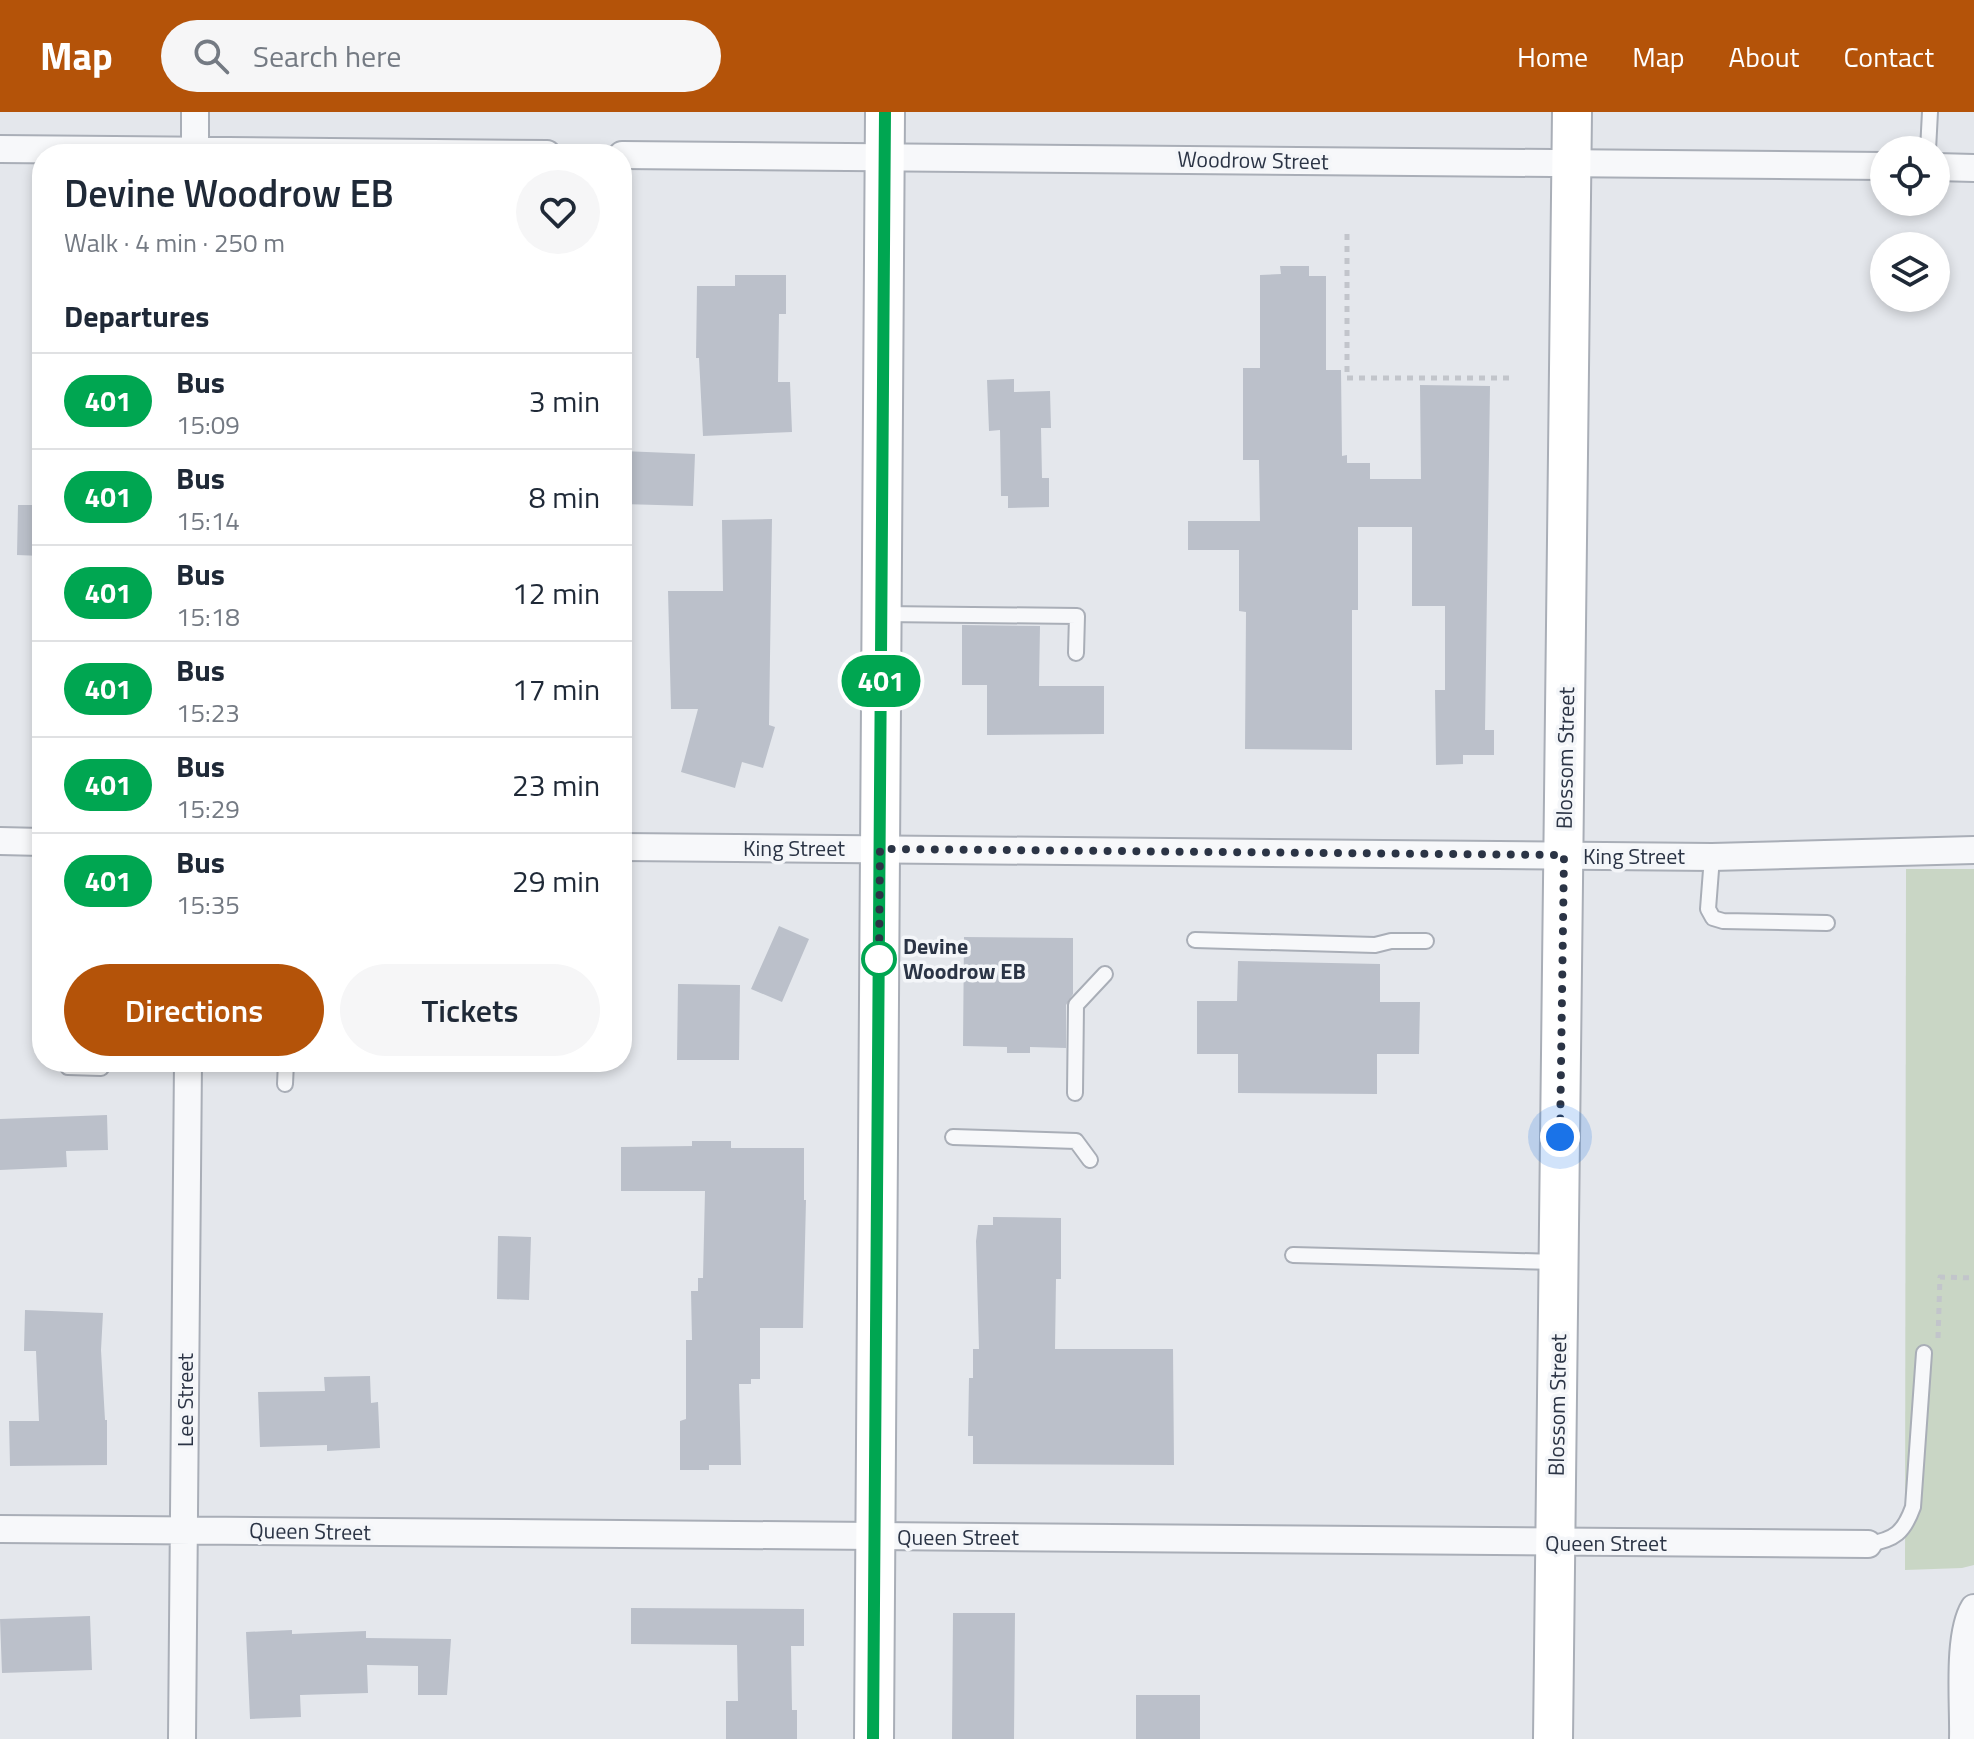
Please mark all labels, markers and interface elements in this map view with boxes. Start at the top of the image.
search box [161,20,721,92]
text: Map [40,27,113,85]
text: Search here [253,33,402,79]
icon: search [189,34,233,78]
text: Home [1517,35,1588,78]
text: Map [1632,35,1685,78]
text: About [1729,35,1799,78]
text: Contact [1843,35,1934,78]
map controls [1870,136,1950,312]
button: locate [1870,136,1950,216]
street label: Woodrow Street [1177,142,1329,178]
text: Devine Woodrow EB [64,164,394,222]
button: heart [516,170,600,254]
text: Walk · 4 min · 250 m [64,223,285,262]
button: layers [1870,232,1950,312]
text: Departures [64,293,209,339]
text: Bus [176,359,225,405]
text: 3 min [529,378,600,424]
text: 401 [84,379,132,422]
text: 15:09 [176,405,240,444]
text: Bus [176,455,225,501]
text: 8 min [529,474,600,520]
text: 401 [84,475,132,518]
text: 15:14 [176,501,240,540]
text: Bus [176,551,225,597]
text: 12 min [512,570,600,616]
text: 401 [84,571,132,614]
text: 15:18 [176,597,240,636]
text: Bus [176,647,225,693]
line badge: 401 [835,655,927,707]
text: 401 [857,659,905,702]
text: 17 min [512,666,600,712]
text: 401 [84,667,132,710]
street label: Blossom Street [1547,686,1583,829]
text: 15:23 [176,693,240,732]
text: Bus [176,743,225,789]
text: 23 min [512,762,600,808]
text: 401 [84,763,132,806]
text: 15:29 [176,789,240,828]
street label: King Street [743,831,845,865]
text: Bus [176,839,225,885]
street label: King Street [1583,839,1685,873]
text: 29 min [512,858,600,904]
text: 401 [84,859,132,902]
text: 15:35 [176,885,240,924]
place label: Devine Woodrow EB [903,929,1026,988]
marker: Devine Woodrow EB [862,942,896,976]
button: Directions [64,964,324,1056]
button: Tickets [340,964,600,1056]
your location [1540,1117,1580,1157]
street label: Blossom Street [1539,1333,1575,1476]
street label: Lee Street [168,1353,202,1447]
street label: Queen Street [249,1513,371,1549]
street label: Queen Street [897,1520,1019,1554]
street label: Queen Street [1545,1526,1667,1560]

